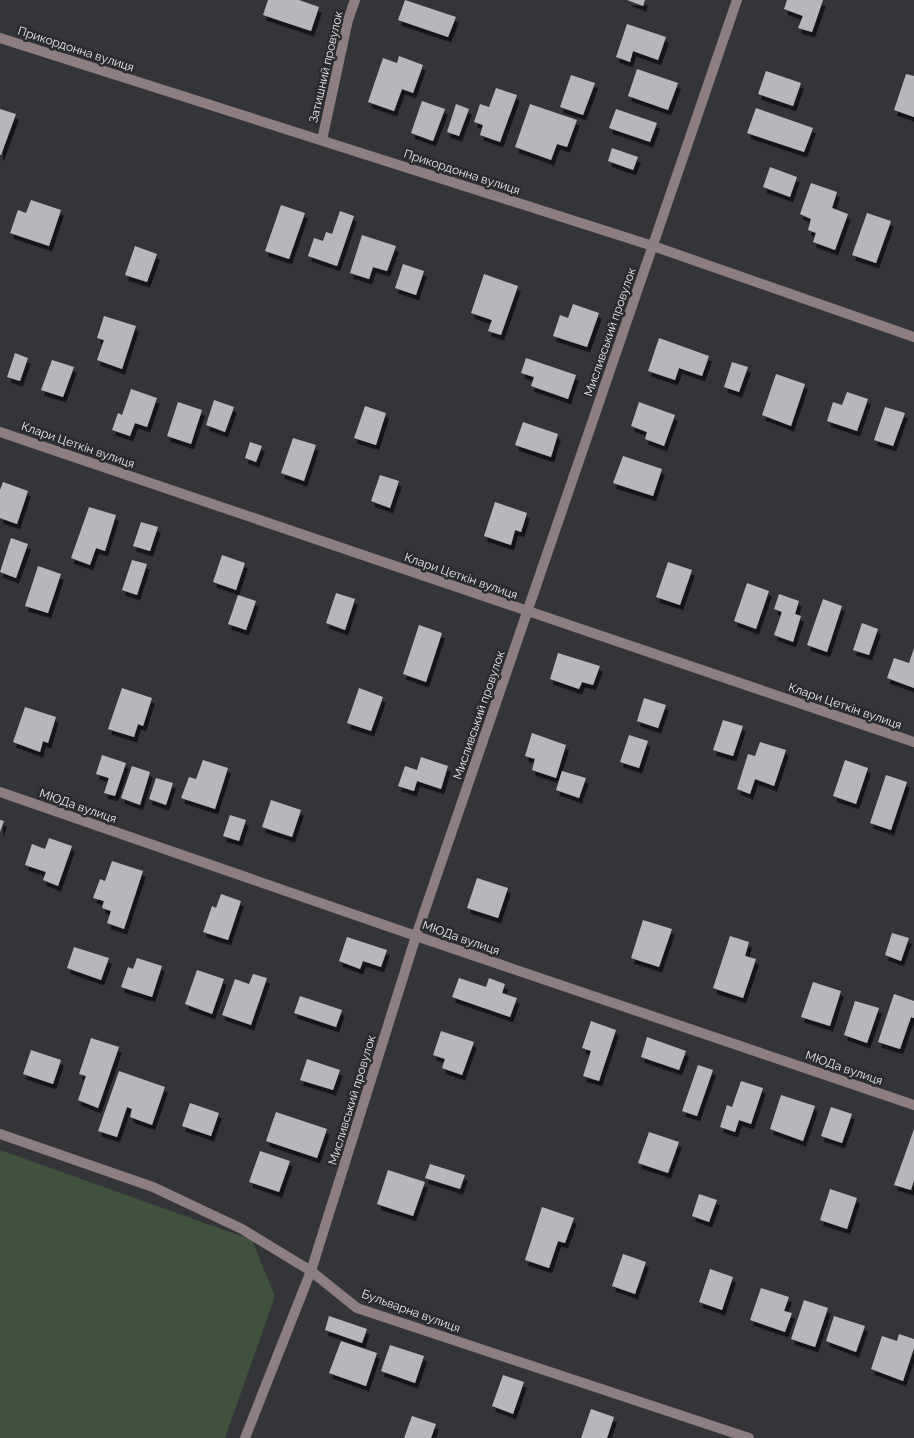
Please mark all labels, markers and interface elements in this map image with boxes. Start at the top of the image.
street label: Затишний провулок [306,10,346,124]
street label: Прикордонна вулиця [16,24,136,74]
street label: Прикордонна вулиця [402,147,522,197]
street label: Мисливський провулок [581,266,639,398]
street label: Клари Цеткін вулиця [19,419,137,471]
street label: Клари Цеткін вулиця [402,550,520,602]
street label: Мисливський провулок [450,649,508,781]
street label: Клари Цеткін вулиця [786,680,904,732]
street label: МЮДа вулиця [37,786,119,826]
street label: МЮДа вулиця [420,918,502,958]
street label: Мисливський провулок [326,1033,378,1167]
street label: МЮДа вулиця [803,1048,885,1088]
street label: Бульварна вулиця [360,1287,462,1335]

